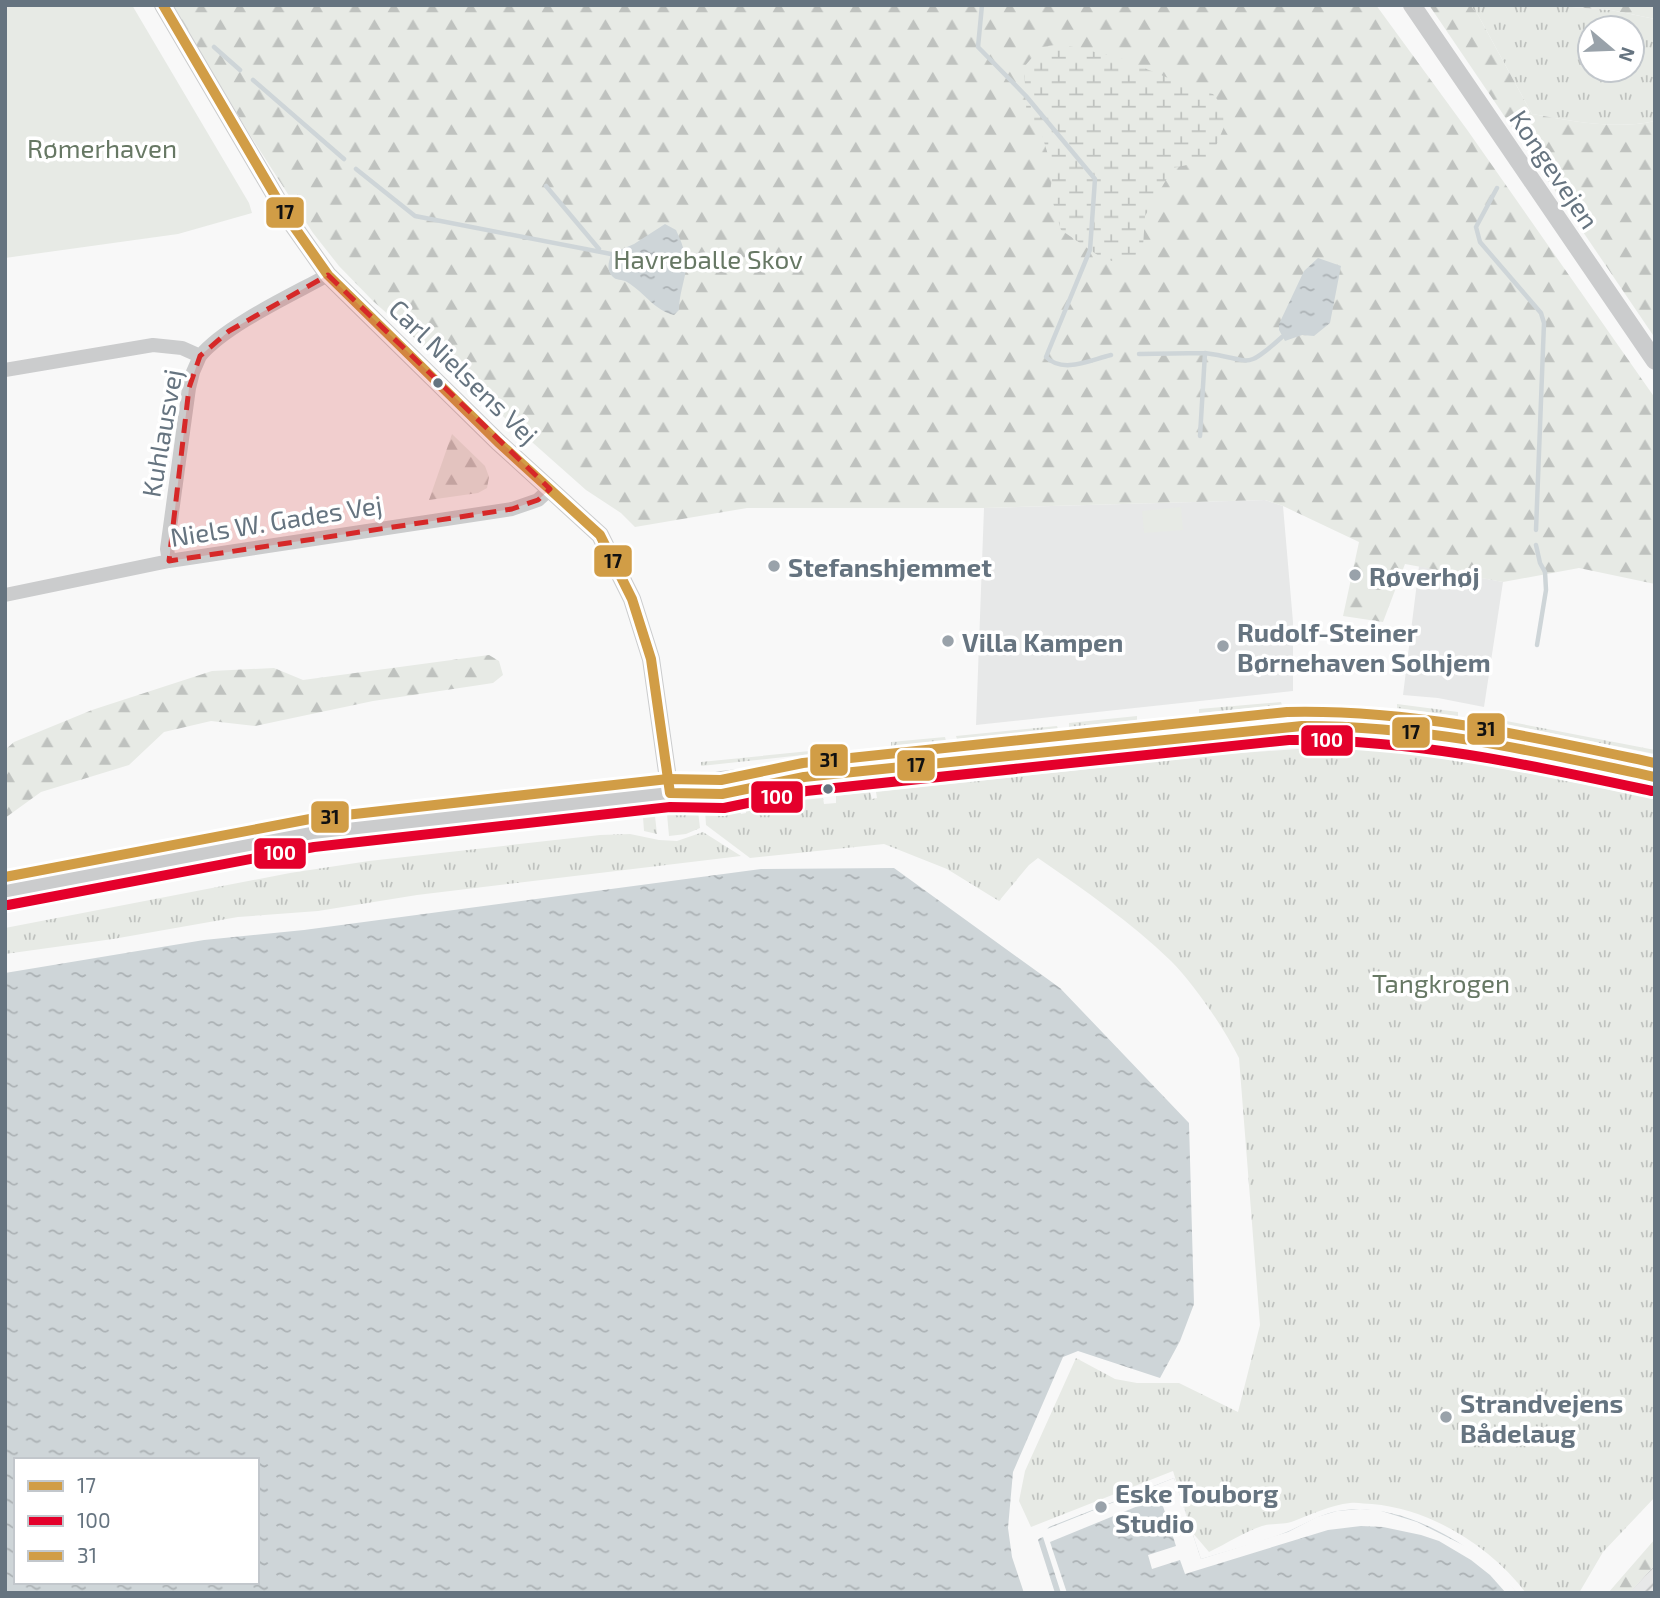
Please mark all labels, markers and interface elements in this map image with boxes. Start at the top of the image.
north arrow [1576,14,1646,84]
text: N [1614,44,1641,65]
street label: Kongevejen [1504,104,1606,234]
park label: Rømerhaven [27,132,177,163]
line badge: 17 [265,196,305,229]
text: 17 [276,200,294,223]
park label: Havreballe Skov [613,243,803,274]
street label: Carl Nielsens Vej [383,292,545,450]
street label: Kuhlausvej [135,367,187,499]
unlabelled marker [431,376,445,390]
street label: Niels W. Gades Vej [168,488,384,552]
line badge: 17 [593,544,633,578]
text: 17 [604,549,622,572]
place label: Stefanshjemmet [788,551,992,582]
marker: Stefanshjemmet [766,558,782,574]
place label: Røverhøj [1369,560,1480,591]
marker: Røverhøj [1347,567,1363,583]
place label: Rudolf-Steiner Børnehaven Solhjem [1237,616,1491,677]
place label: Villa Kampen [962,626,1123,657]
marker: Villa Kampen [940,633,956,649]
marker: Rudolf-Steiner Børnehaven Solhjem [1215,638,1231,654]
line badge: 31 [1466,712,1506,746]
line badge: 17 [1391,716,1431,749]
text: 31 [1477,717,1495,740]
text: 17 [1402,720,1420,743]
line badge: 100 [1300,724,1354,757]
text: 100 [1311,728,1343,751]
line badge: 31 [809,743,849,777]
text: 31 [820,748,838,771]
line badge: 17 [896,749,936,782]
text: 17 [907,753,925,776]
line badge: 100 [750,780,804,814]
unlabelled marker [821,782,835,796]
text: 100 [761,785,793,808]
line badge: 31 [310,800,350,834]
text: 31 [321,805,339,828]
line badge: 100 [253,837,307,870]
text: 100 [264,841,296,864]
park label: Tangkrogen [1372,967,1510,998]
place label: Strandvejens Bådelaug [1460,1387,1623,1448]
marker: Strandvejens Bådelaug [1438,1409,1454,1425]
legend [14,1458,259,1584]
text: 17 [77,1472,96,1497]
place label: Eske Touborg Studio [1115,1477,1278,1538]
marker: Eske Touborg Studio [1093,1499,1109,1515]
text: 100 [77,1507,111,1532]
text: 31 [77,1542,97,1567]

